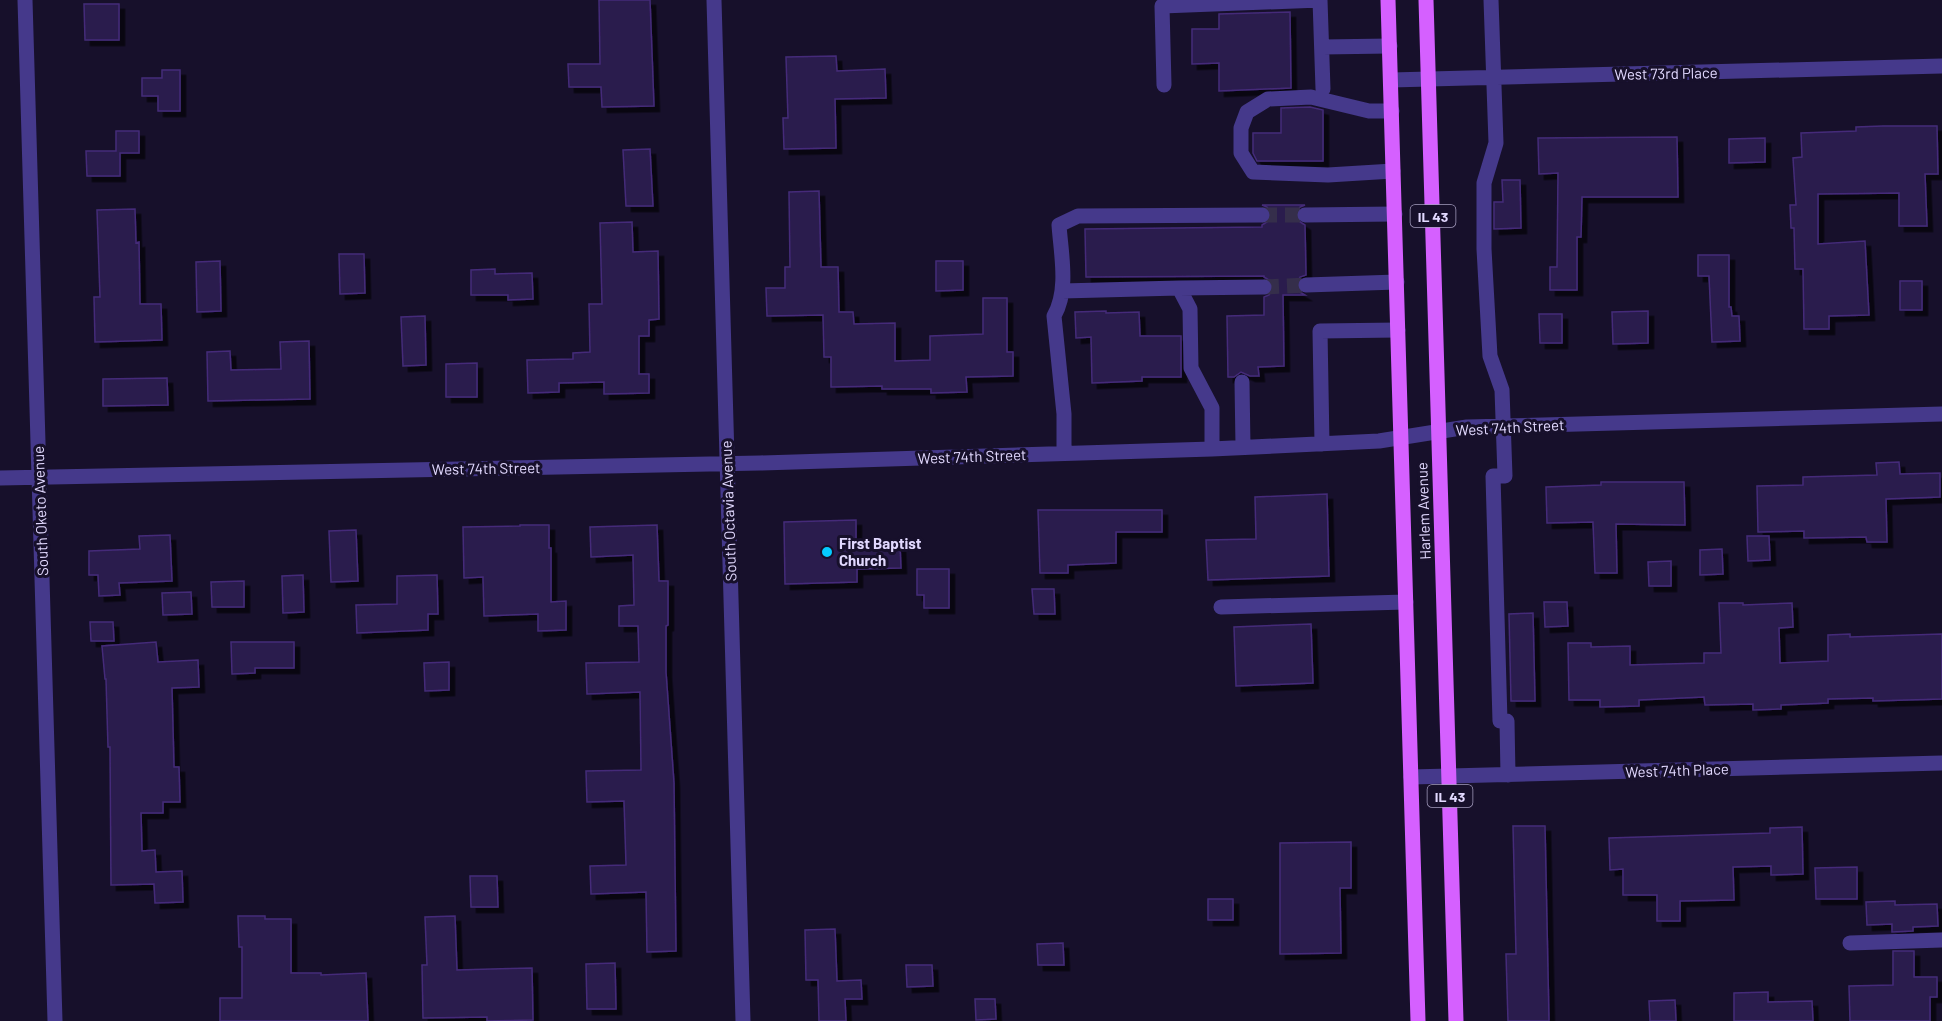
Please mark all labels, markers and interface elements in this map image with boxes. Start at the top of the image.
street label: West 73rd Place [1614,63,1718,83]
road number: IL 43 [1410,205,1456,227]
street label: West 74th Street [1455,415,1565,439]
street label: South Octavia Avenue [717,440,739,582]
street label: West 74th Street [917,445,1027,467]
street label: South Oketo Avenue [29,446,51,576]
street label: West 74th Street [431,458,541,478]
street label: Harlem Avenue [1412,462,1434,560]
place label: First Baptist Church [839,534,922,569]
marker: First Baptist Church [820,545,834,559]
street label: West 74th Place [1625,759,1729,781]
road number: IL 43 [1428,785,1472,807]

